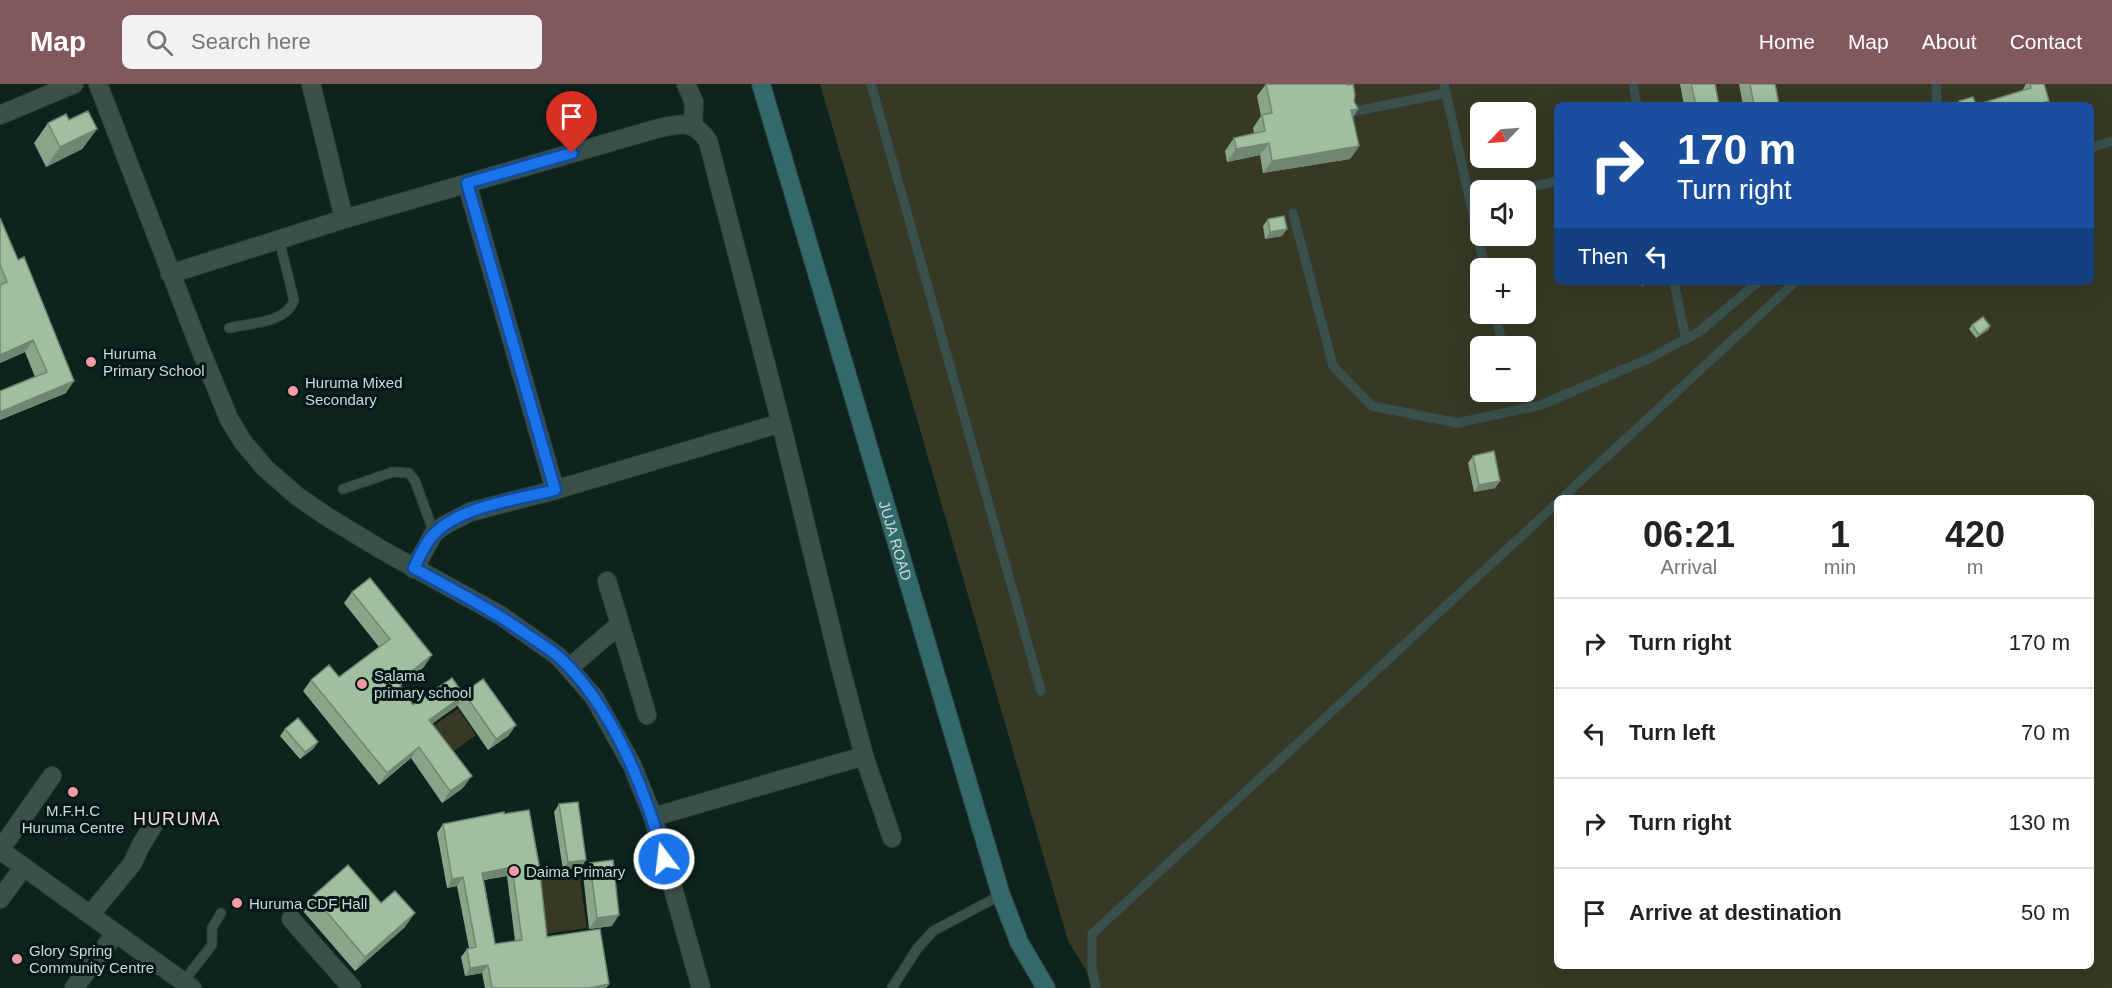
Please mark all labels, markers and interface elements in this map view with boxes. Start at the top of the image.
search box [122,15,542,69]
text: Map [30,26,86,57]
icon: search [143,26,176,59]
text: Search here [191,29,311,54]
text: Home [1759,30,1815,53]
text: Map [1848,30,1889,53]
text: About [1922,30,1977,53]
text: Contact [2010,30,2082,53]
pin [546,91,597,153]
icon: arrive [555,100,588,133]
north arrow [1470,102,1536,168]
map controls [1470,102,1536,402]
icon: right [1578,126,1656,204]
text: 170 m [1677,126,1796,173]
text: Turn right [1677,175,1792,205]
button: sound [1470,180,1536,246]
icon: left [1640,240,1673,273]
text: Then [1578,244,1628,269]
button: + [1470,258,1536,324]
button: − [1470,336,1536,402]
place label: Huruma Primary School [103,345,205,379]
marker: Huruma Primary School [84,355,98,369]
place label: Huruma Mixed Secondary [305,374,403,408]
marker: Huruma Mixed Secondary [286,384,300,398]
street label: JUJA ROAD [876,498,916,583]
text: 06:21 [1643,514,1735,555]
text: 1 [1830,514,1850,555]
text: 420 [1945,514,2005,555]
text: Arrival [1661,556,1717,578]
text: min [1824,556,1856,578]
text: m [1967,556,1983,578]
icon: right [1578,627,1611,660]
text: Turn right [1629,630,1731,655]
text: 170 m [2009,630,2070,655]
place label: Salama primary school [374,667,472,701]
marker: Salama primary school [355,677,369,691]
icon: left [1578,717,1611,750]
text: Turn left [1629,720,1715,745]
text: 70 m [2021,720,2070,745]
marker: M.F.H.C Huruma Centre [66,785,80,799]
place label: M.F.H.C Huruma Centre [22,802,124,836]
icon: right [1578,807,1611,840]
district label: HURUMA [133,809,221,829]
text: Turn right [1629,810,1731,835]
text: 130 m [2009,810,2070,835]
position arrow [632,827,696,891]
place label: Daima Primary [526,863,626,880]
marker: Daima Primary [507,864,521,878]
place label: Huruma CDF Hall [249,895,367,912]
marker: Huruma CDF Hall [230,896,244,910]
icon: arrive [1578,897,1611,930]
text: Arrive at destination [1629,900,1842,925]
text: 50 m [2021,900,2070,925]
place label: Glory Spring Community Centre [29,942,154,976]
marker: Glory Spring Community Centre [10,952,24,966]

